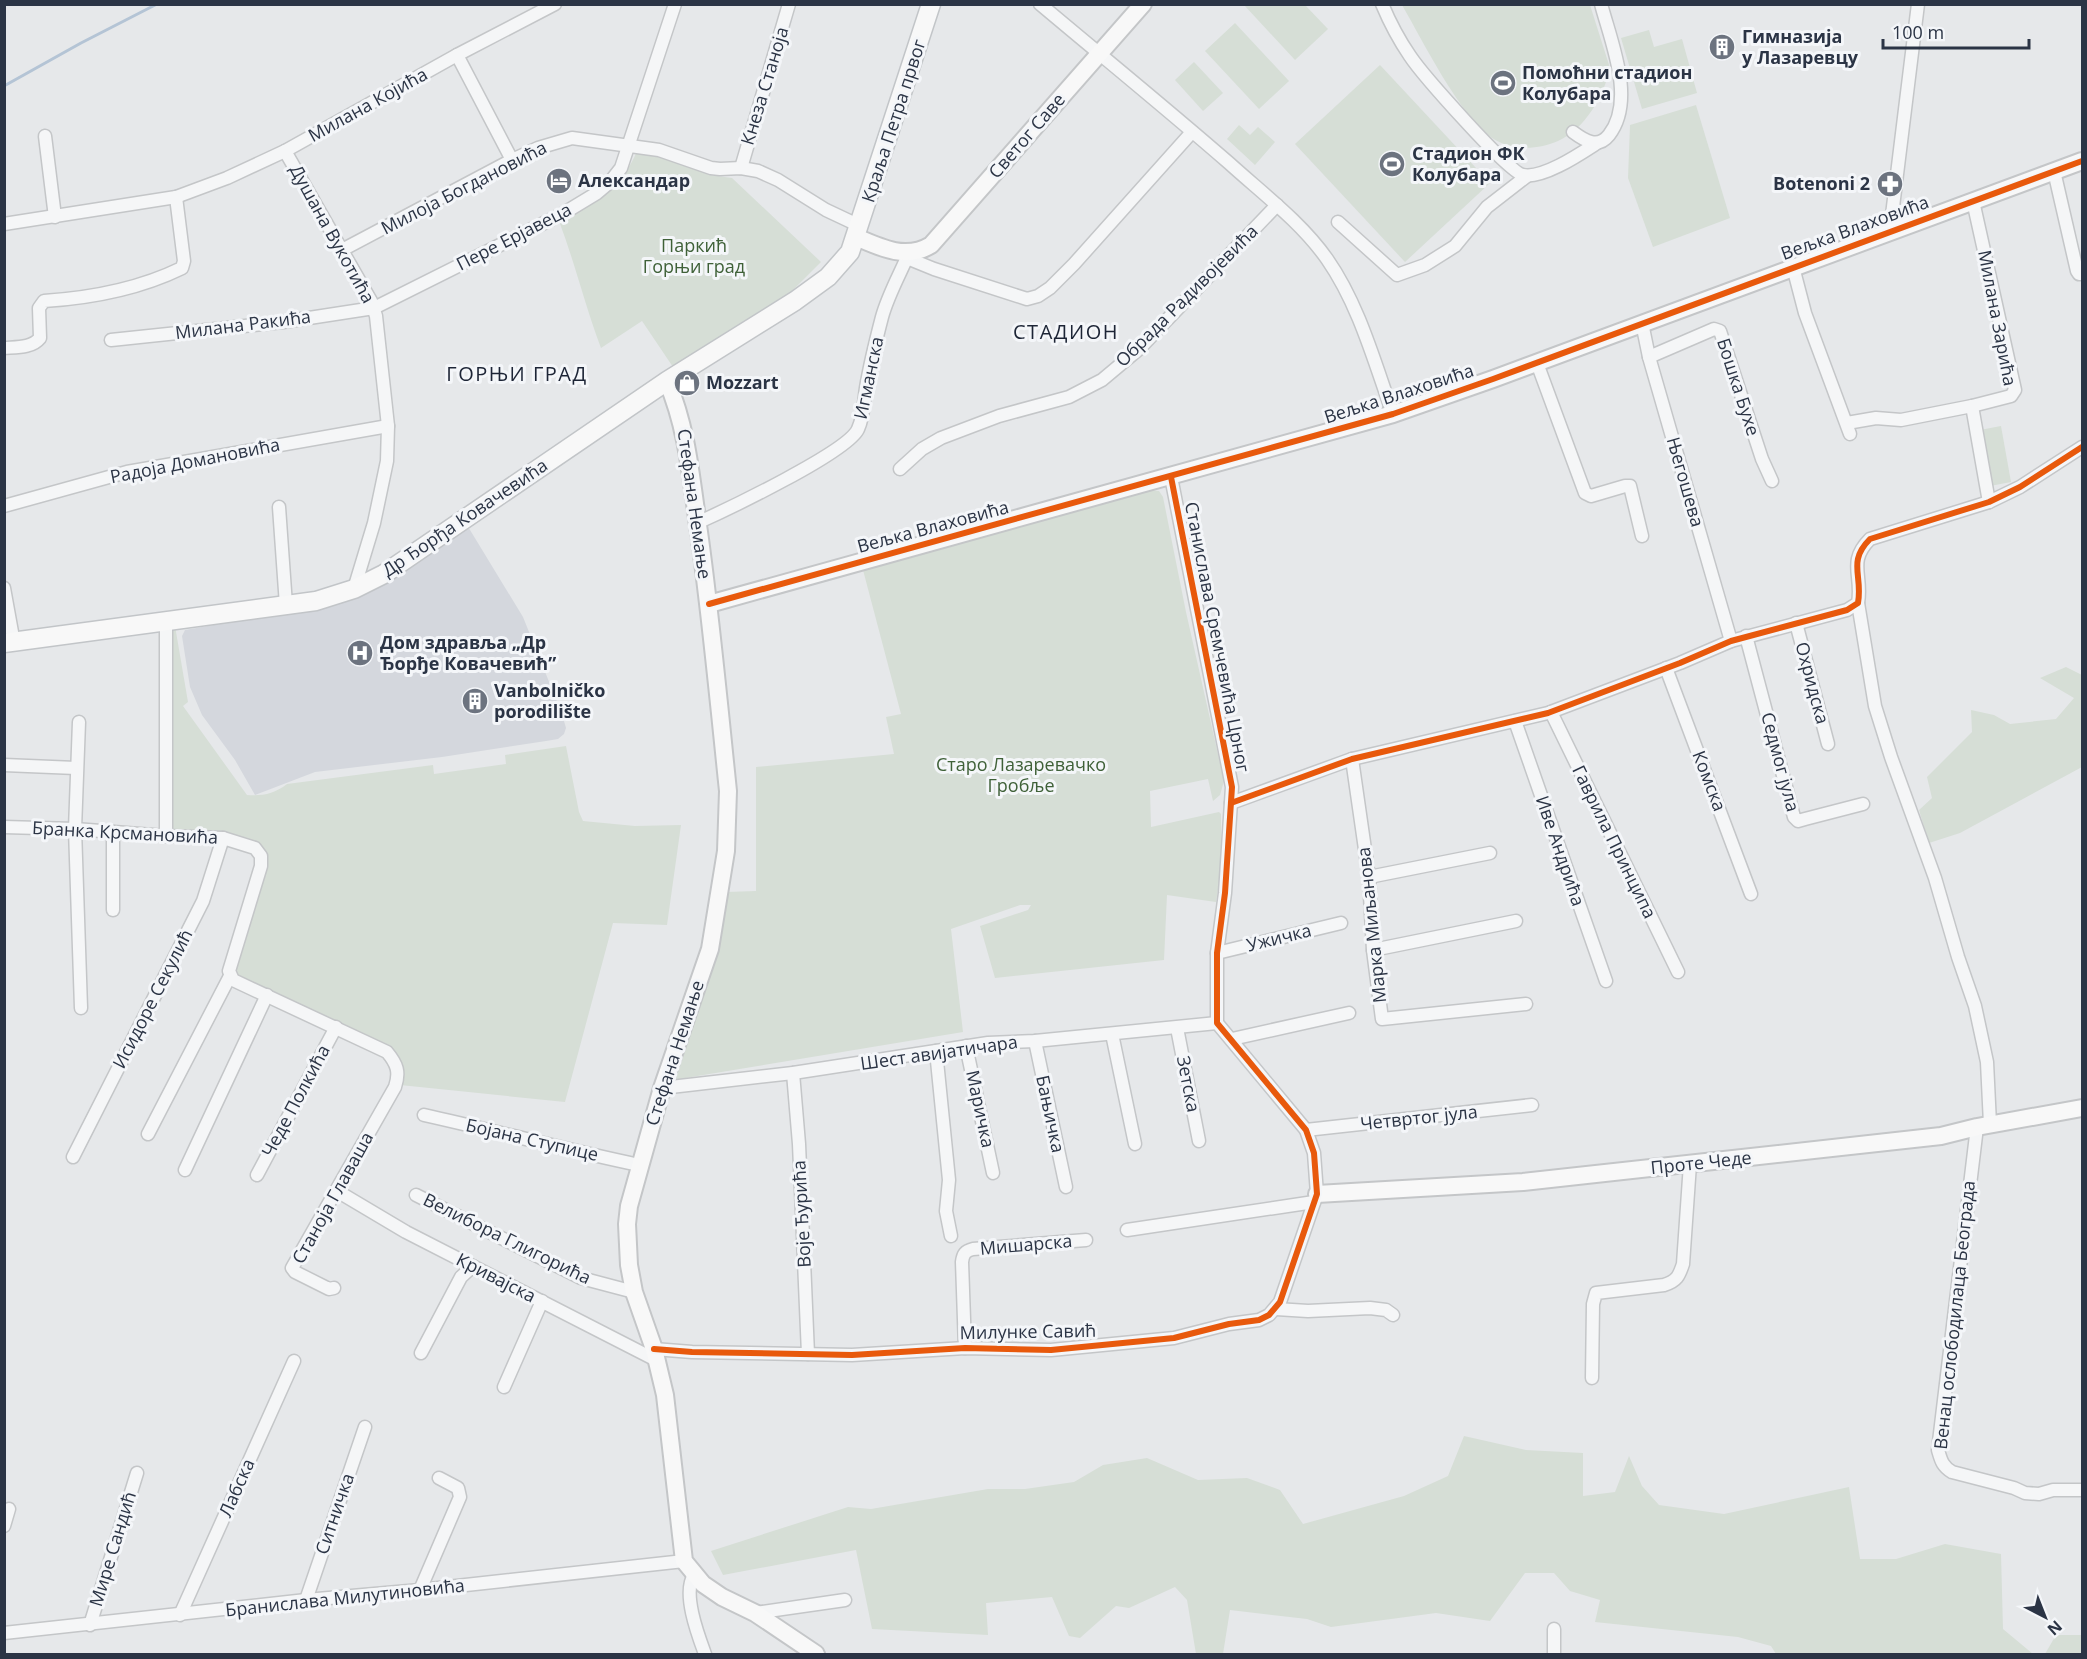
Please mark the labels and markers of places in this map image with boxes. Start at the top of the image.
place label: Гимназија у Лазаревцу [1742,24,1859,69]
building icon: Гимназија у Лазаревцу [1707,32,1737,62]
place label: Помоћни стадион Колубара [1522,60,1692,105]
sports icon: Помоћни стадион Колубара [1488,68,1518,98]
place label: Стадион ФК Колубара [1412,141,1525,186]
sports icon: Стадион ФК Колубара [1377,149,1407,179]
hotel icon: Александар [544,166,574,196]
place label: Александар [578,168,690,192]
pharmacy icon: Botenoni 2 [1875,169,1905,199]
place label: Botenoni 2 [1773,171,1870,195]
shop icon: Mozzart [672,368,702,398]
place label: Mozzart [706,370,779,394]
place label: Дом здравља „Др Ђорђе Ковачевић” [380,630,556,675]
hospital icon: Дом здравља „Др Ђорђе Ковачевић” [345,638,375,668]
place label: Vanbolničko porodilište [494,678,605,723]
building icon: Vanbolničko porodilište [460,686,490,716]

